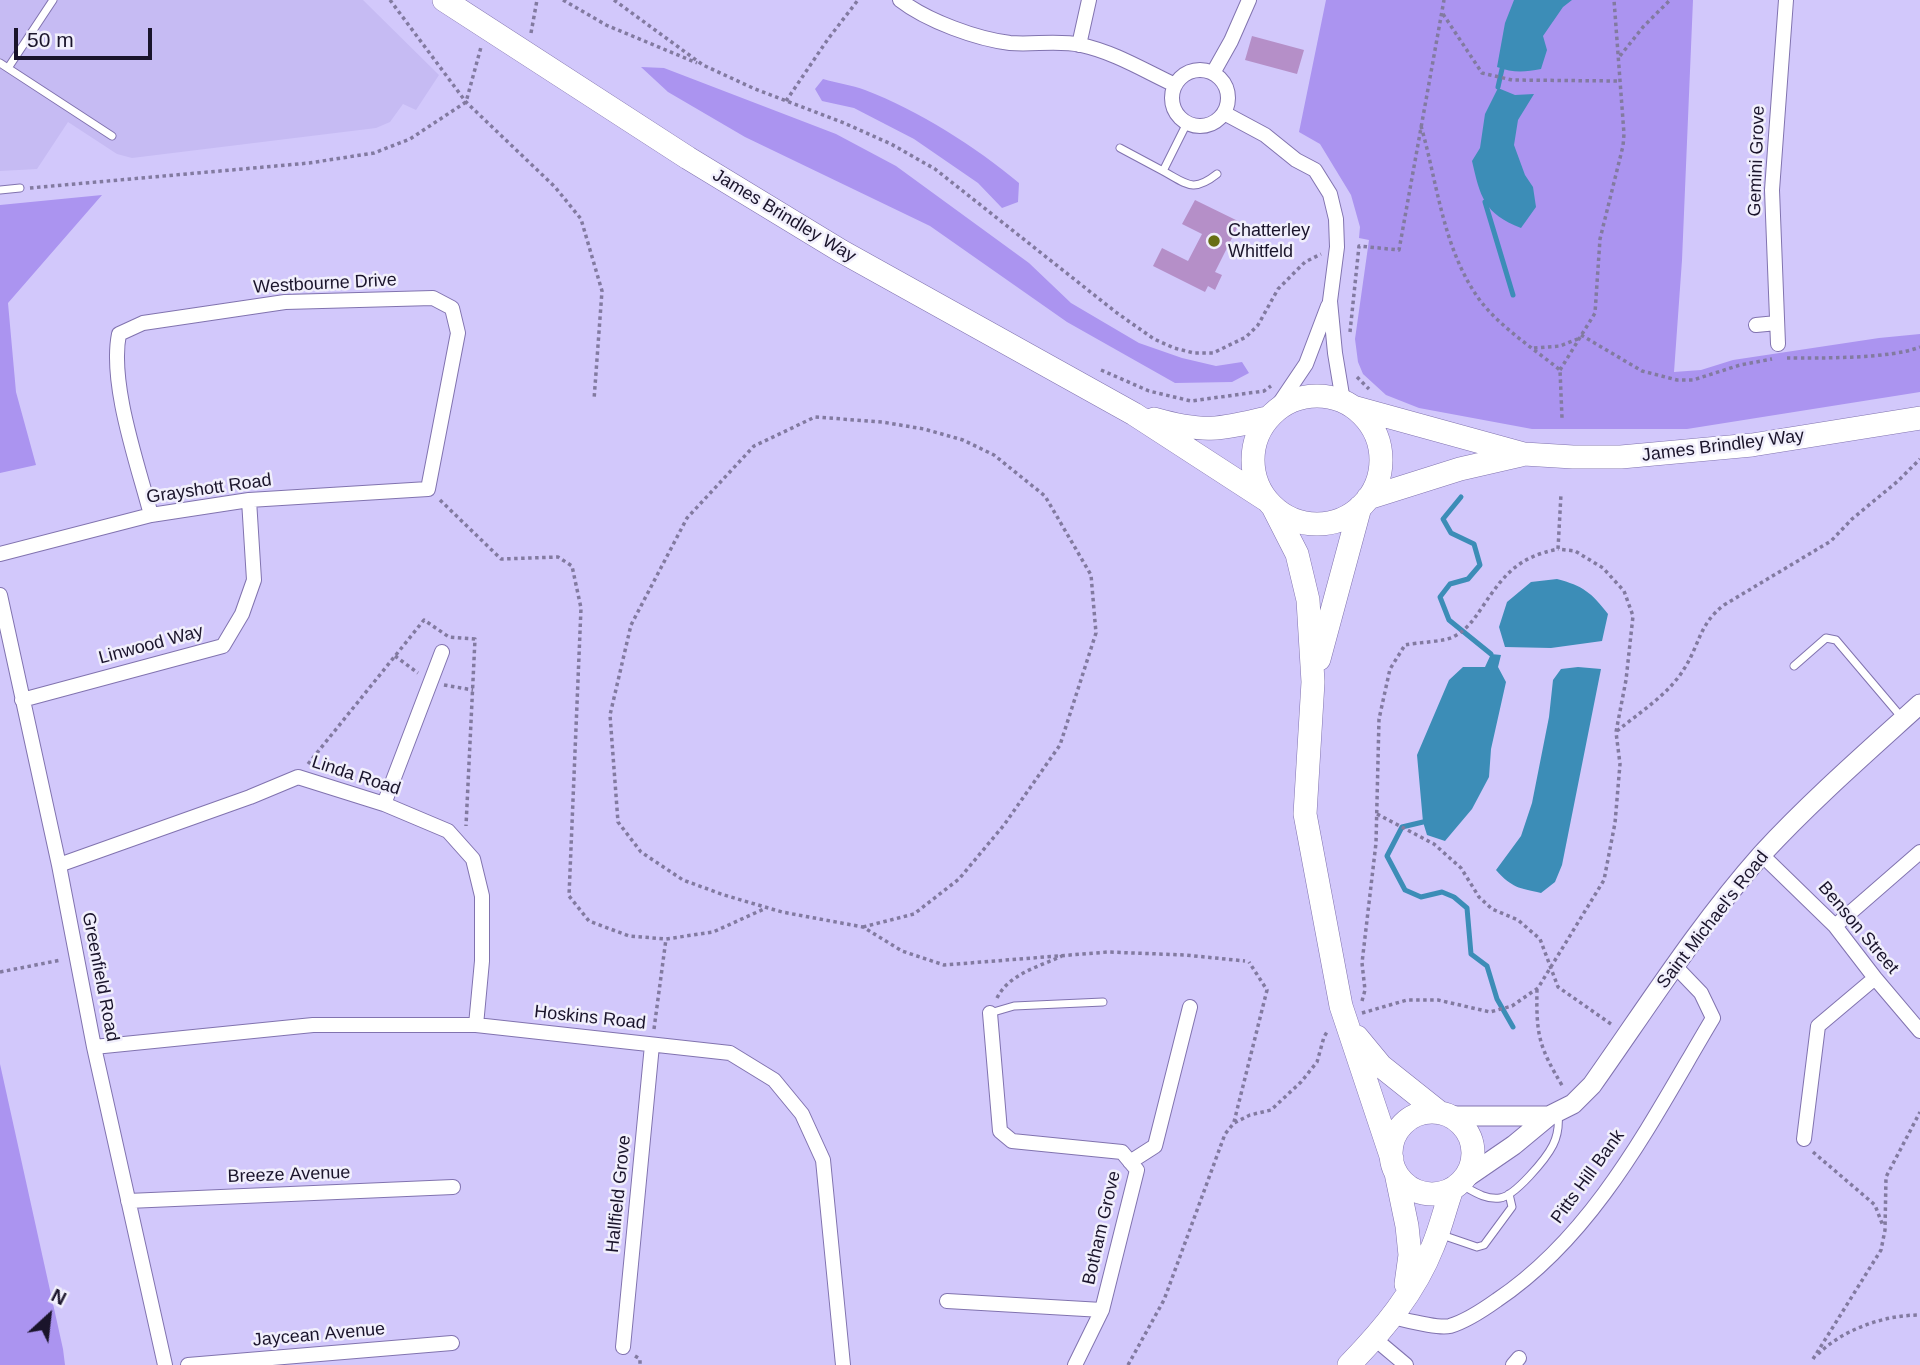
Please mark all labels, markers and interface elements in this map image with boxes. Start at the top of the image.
scale bar [18,14,156,58]
text: 50 m [27,28,74,51]
street label: Gemini Grove [1744,105,1770,217]
street label: James Brindley Way [708,165,860,267]
place label: Chatterley Whitfeld [1228,220,1310,262]
marker: Chatterley Whitfeld [1206,233,1222,249]
street label: Westbourne Drive [253,269,397,299]
street label: James Brindley Way [1641,425,1805,467]
street label: Grayshott Road [145,470,273,508]
street label: Linwood Way [96,621,206,669]
street label: Linda Road [309,752,403,800]
street label: Saint Michael's Road [1653,847,1773,993]
street label: Benson Street [1813,877,1903,979]
street label: Greenfield Road [77,911,123,1043]
street label: Hoskins Road [533,1001,647,1035]
street label: Pitts Hill Bank [1547,1126,1629,1228]
street label: Hallfield Grove [602,1134,636,1254]
street label: Breeze Avenue [227,1162,351,1188]
street label: Botham Grove [1078,1169,1126,1287]
north arrow [14,1281,84,1351]
text: N [48,1284,70,1309]
street label: Jaycean Avenue [252,1318,386,1352]

